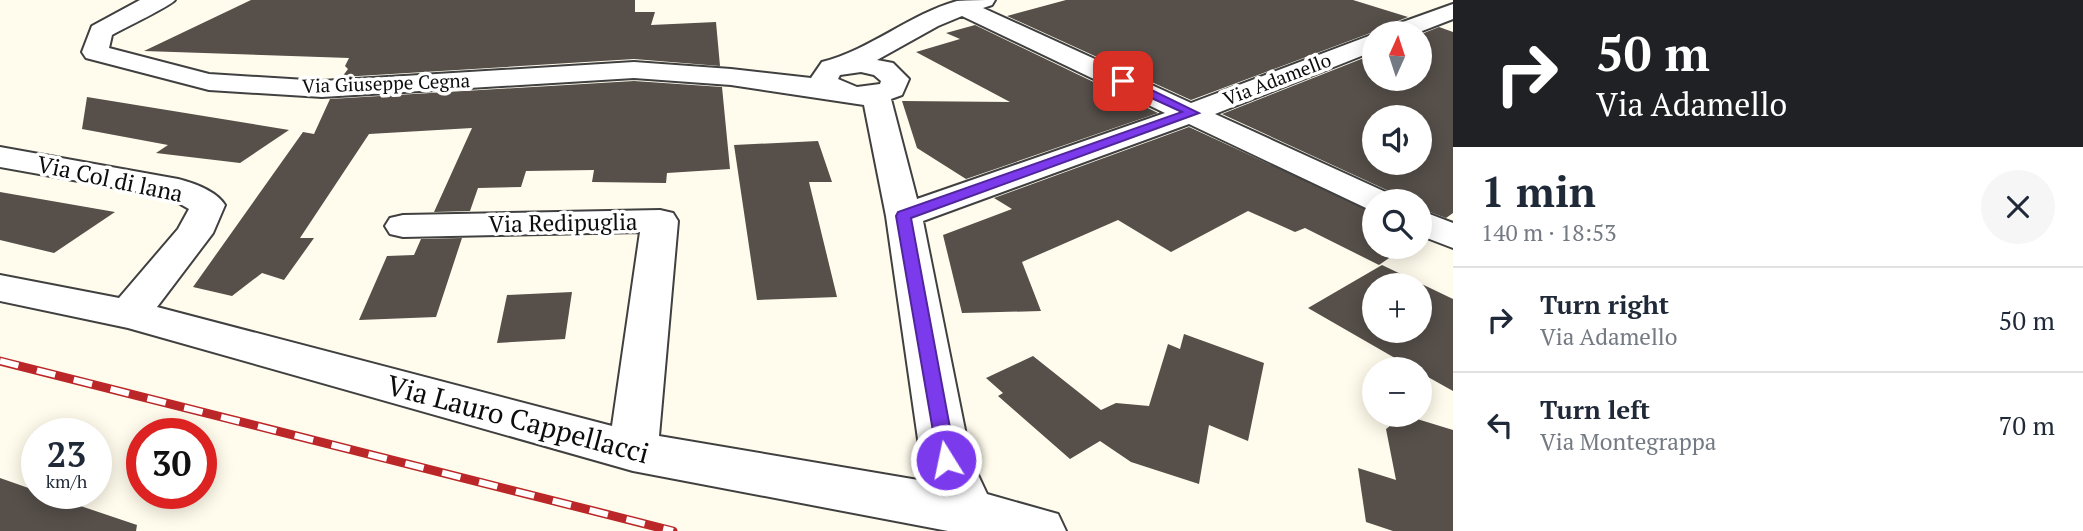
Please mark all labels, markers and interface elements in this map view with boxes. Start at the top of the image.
text: 50 m [1596,20,1710,85]
north arrow [1362,21,1432,91]
map controls [1362,21,1432,427]
icon: right [1481,28,1572,119]
street label: Via Adamello [1219,47,1334,111]
pin [1093,51,1153,111]
icon: arrive [1104,62,1142,100]
street label: Via Giuseppe Cegna [301,67,471,98]
text: Via Adamello [1596,83,1787,125]
button: sound [1362,105,1432,175]
street label: Via Col di lana [34,148,186,209]
text: 1 min [1481,163,1596,219]
button: close [1981,170,2055,244]
button: search [1362,189,1432,259]
street label: Via Redipuglia [488,206,638,239]
text: 140 m · 18:53 [1481,217,1616,248]
button: + [1362,273,1432,343]
text: Turn right [1540,287,1669,321]
icon: right [1481,301,1519,339]
text: 50 m [1999,303,2055,337]
text: Via Adamello [1540,321,1678,352]
button: − [1362,357,1432,427]
street label: Via Lauro Cappellacci [383,366,653,471]
text: Turn left [1540,392,1650,426]
icon: left [1481,406,1519,444]
text: 70 m [1999,408,2055,442]
speed limit sign: 30 [126,418,217,509]
position arrow [909,423,983,497]
text: Via Montegrappa [1540,426,1716,457]
text: 23 [47,431,86,477]
text: km/h [46,469,87,493]

